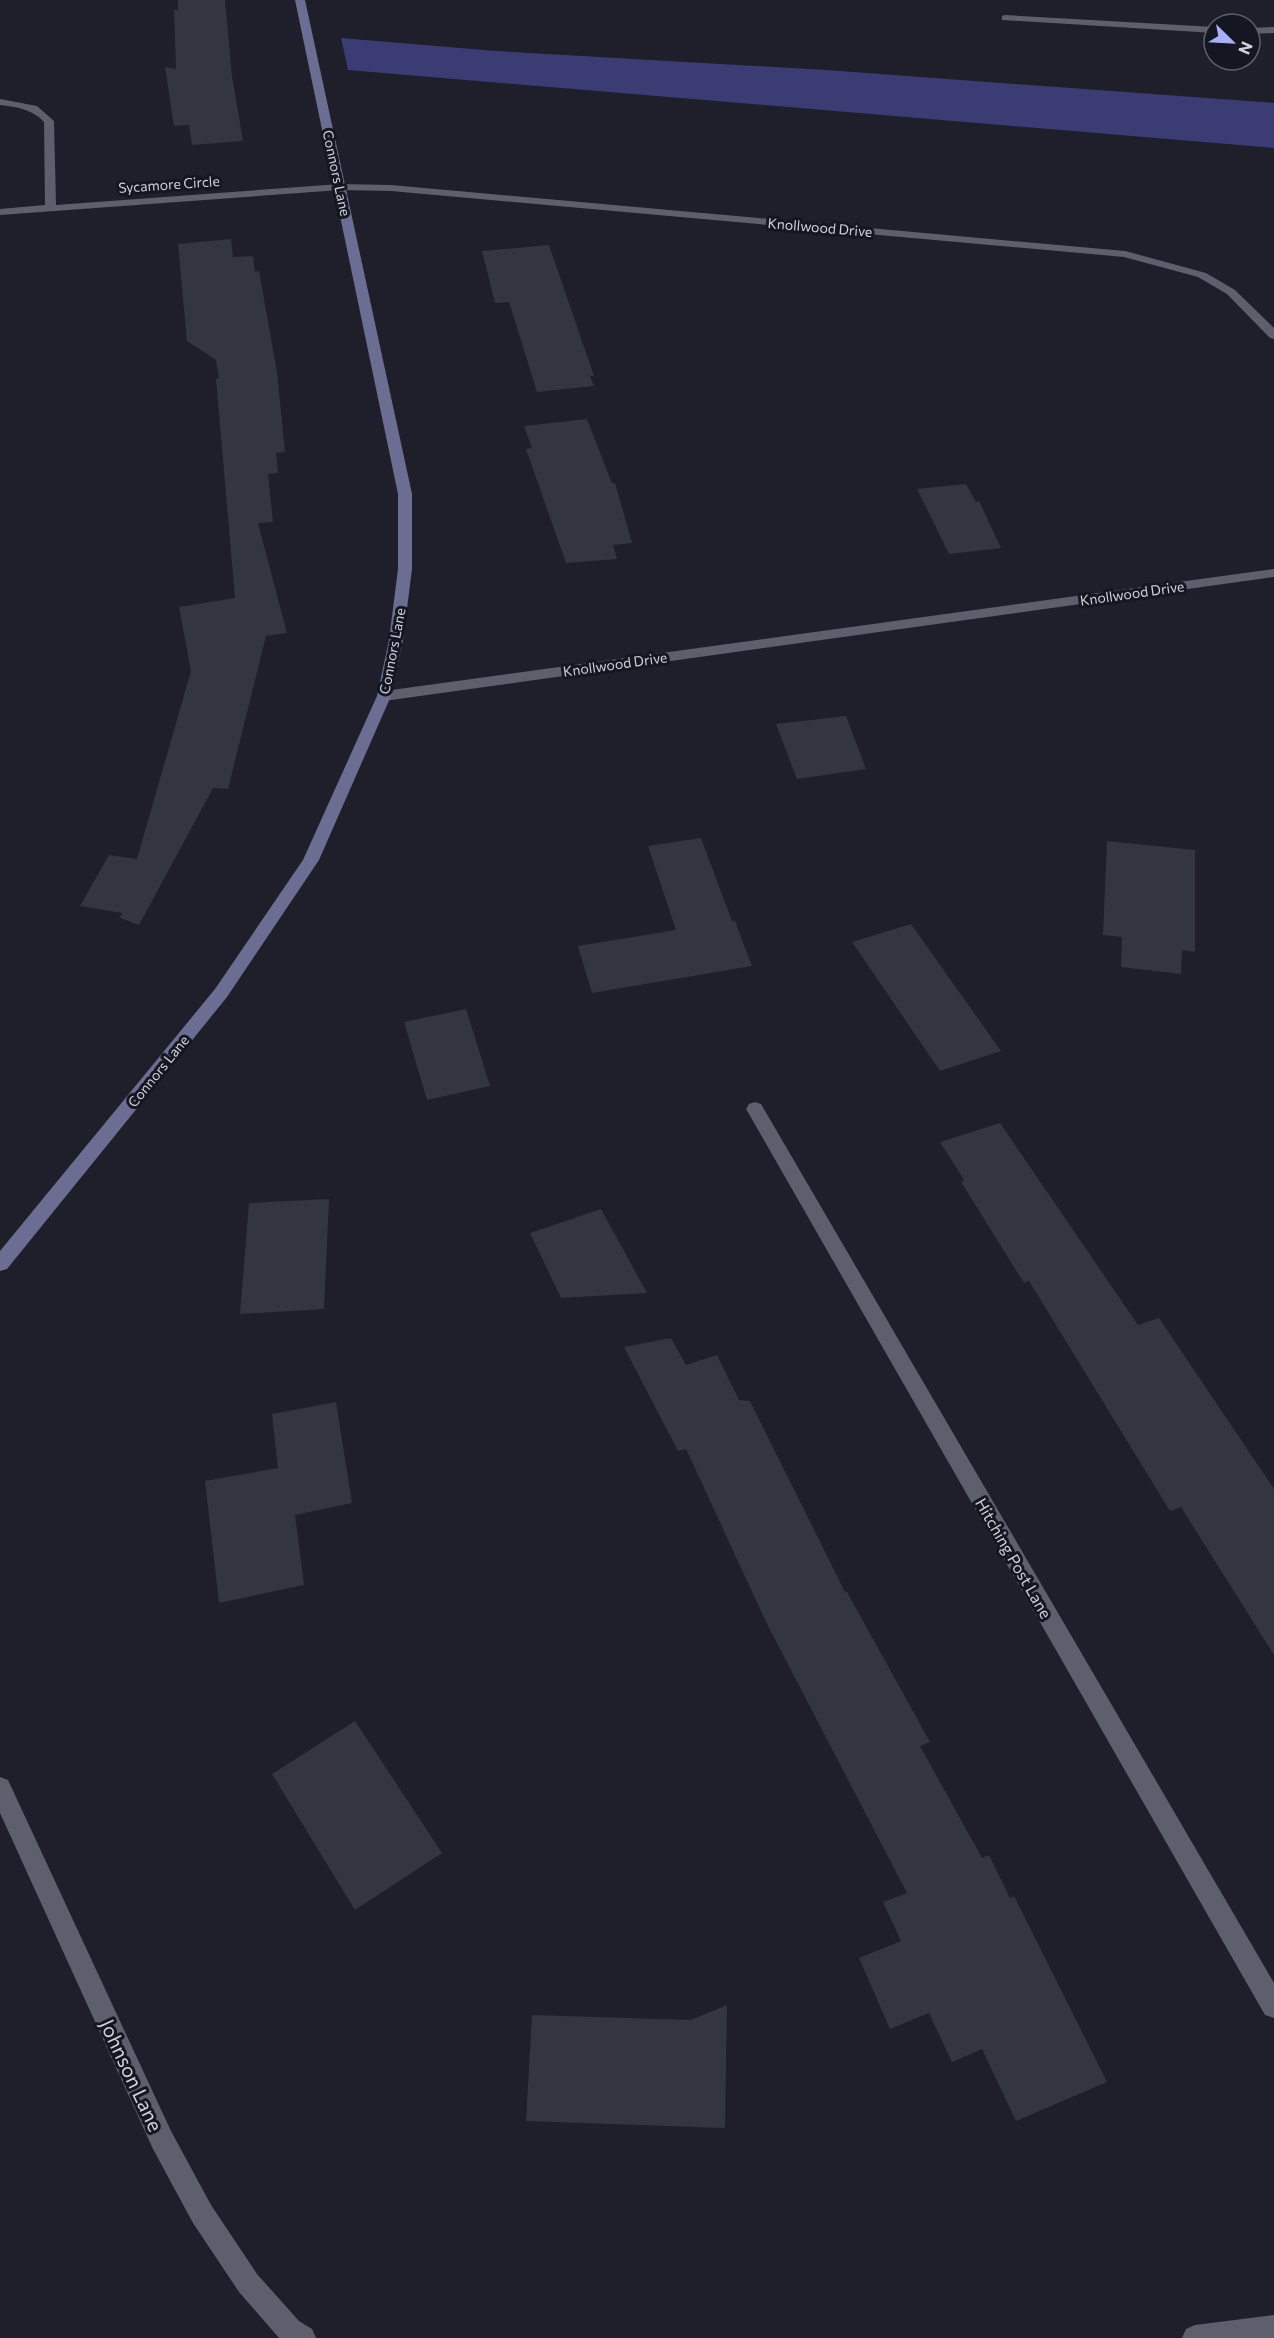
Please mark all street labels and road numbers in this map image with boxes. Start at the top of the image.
street label: Connors Lane [320,128,354,218]
street label: Sycamore Circle [118,172,220,196]
street label: Knollwood Drive [767,214,873,240]
street label: Knollwood Drive [1079,577,1185,609]
street label: Connors Lane [375,606,409,696]
street label: Knollwood Drive [562,648,668,680]
street label: Connors Lane [124,1032,192,1110]
street label: Hitching Post Lane [972,1494,1056,1622]
street label: Johnson Lane [96,2015,168,2135]

